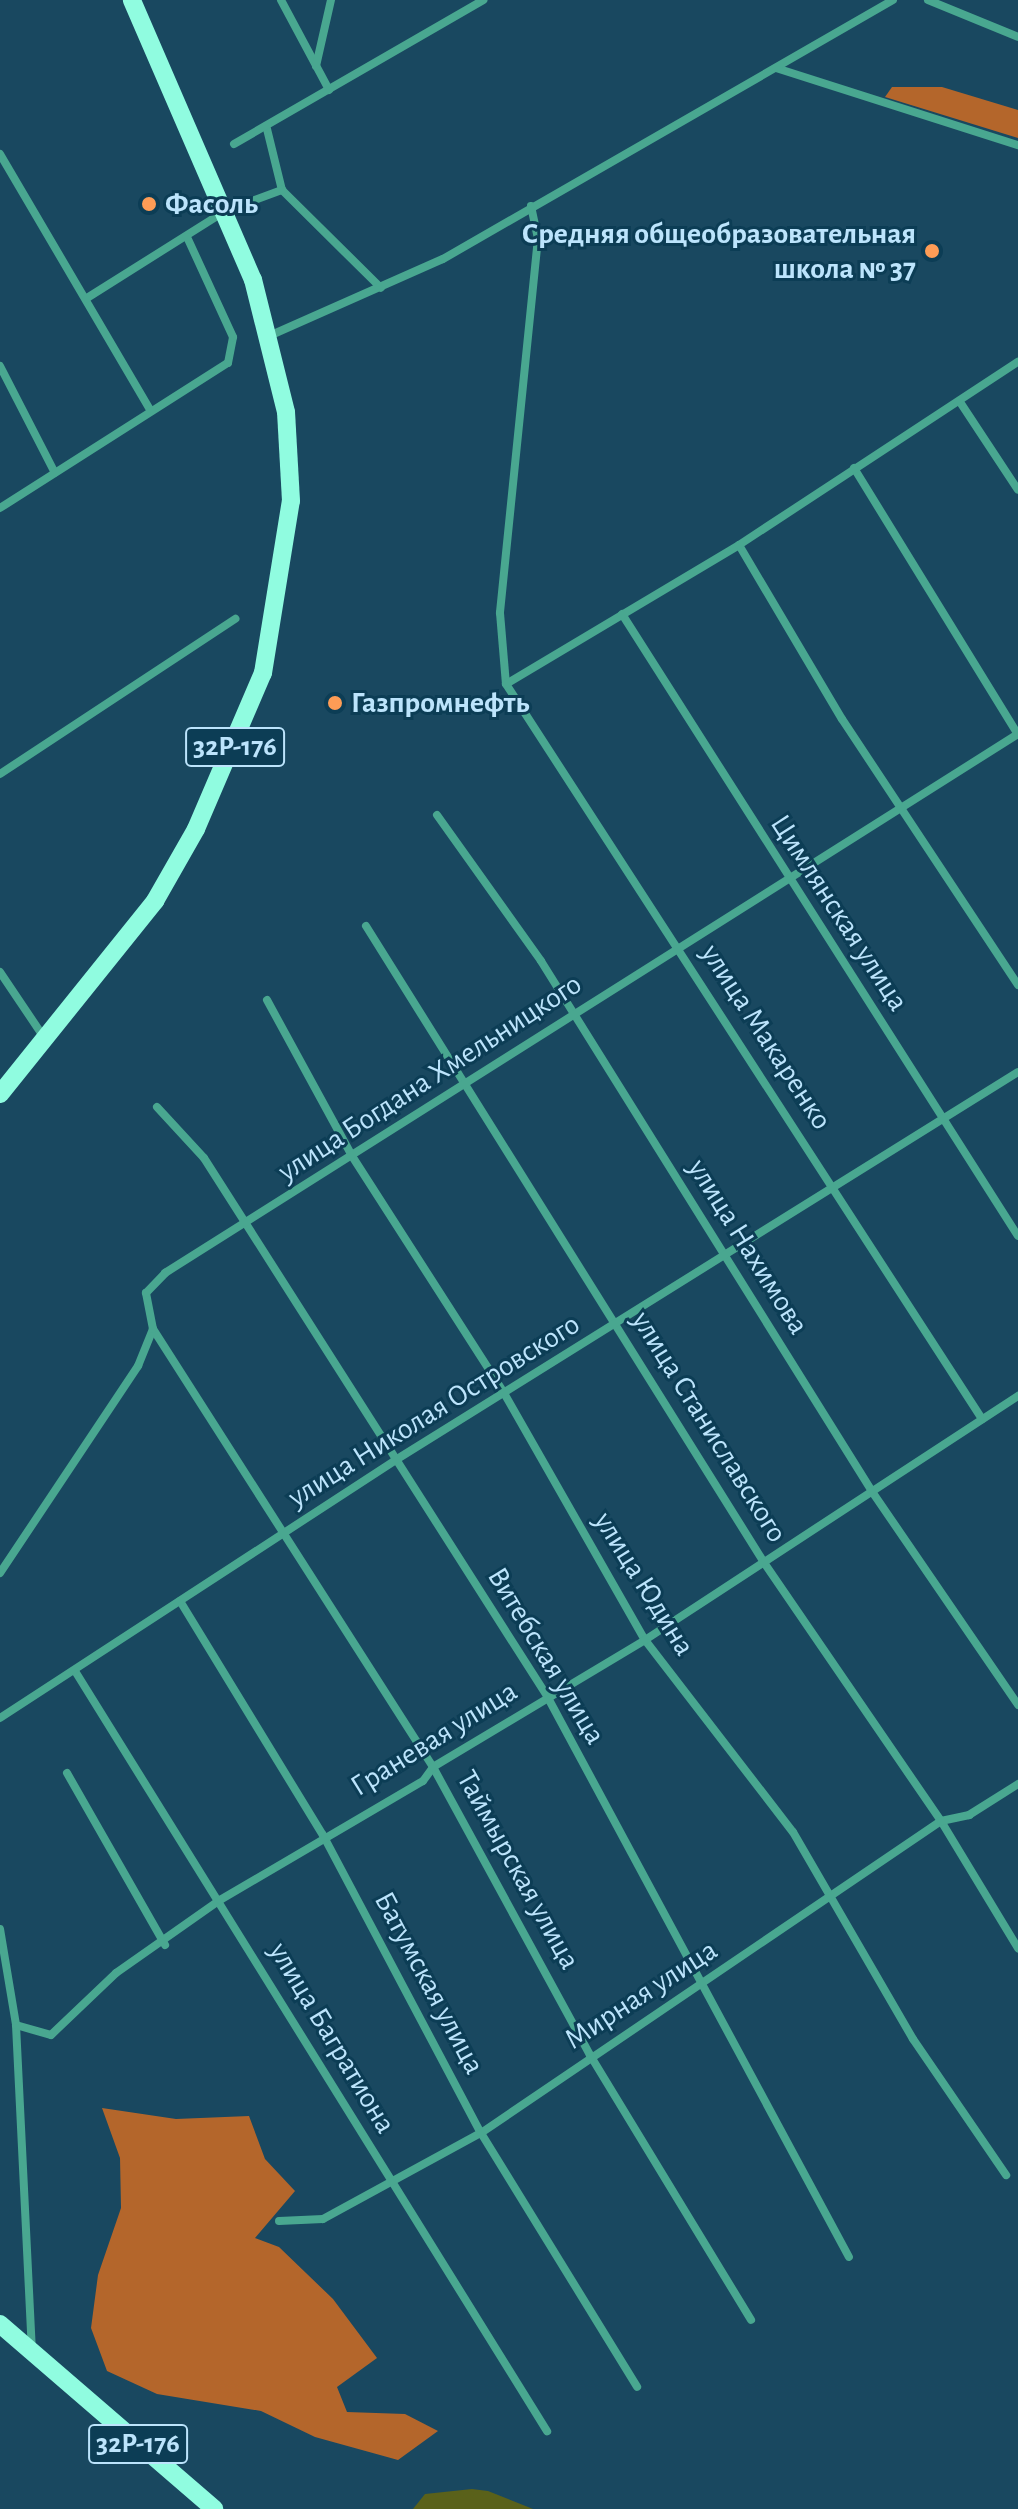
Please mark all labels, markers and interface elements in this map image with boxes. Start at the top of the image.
place label: Фасоль [165,186,258,222]
marker: Фасоль [140,195,158,213]
place label: Средняя общеобразовательная школа № 37 [522,216,916,286]
marker: Средняя общеобразовательная школа № 37 [923,242,941,260]
place label: Газпромнефть [351,685,529,721]
marker: Газпромнефть [326,694,344,712]
road number: 32Р-176 [185,723,285,771]
street label: Цимлянская улица [762,808,916,1018]
street label: улица Макаренко [693,938,839,1136]
street label: улица Богдана Хмельницкого [271,966,589,1190]
street label: улица Нахимова [680,1153,816,1341]
street label: улица Станиславского [623,1305,795,1549]
street label: улица Николая Островского [282,1306,586,1516]
street label: улица Юдина [586,1506,702,1662]
street label: Витебская улица [479,1561,613,1751]
street label: Граневая улица [344,1673,524,1805]
street label: Таймырская улица [448,1764,588,1976]
street label: Батумская улица [366,1886,492,2080]
street label: Мирная улица [558,1932,724,2058]
street label: улица Багратиона [261,1936,403,2140]
road number: 32Р-176 [88,2420,188,2468]

